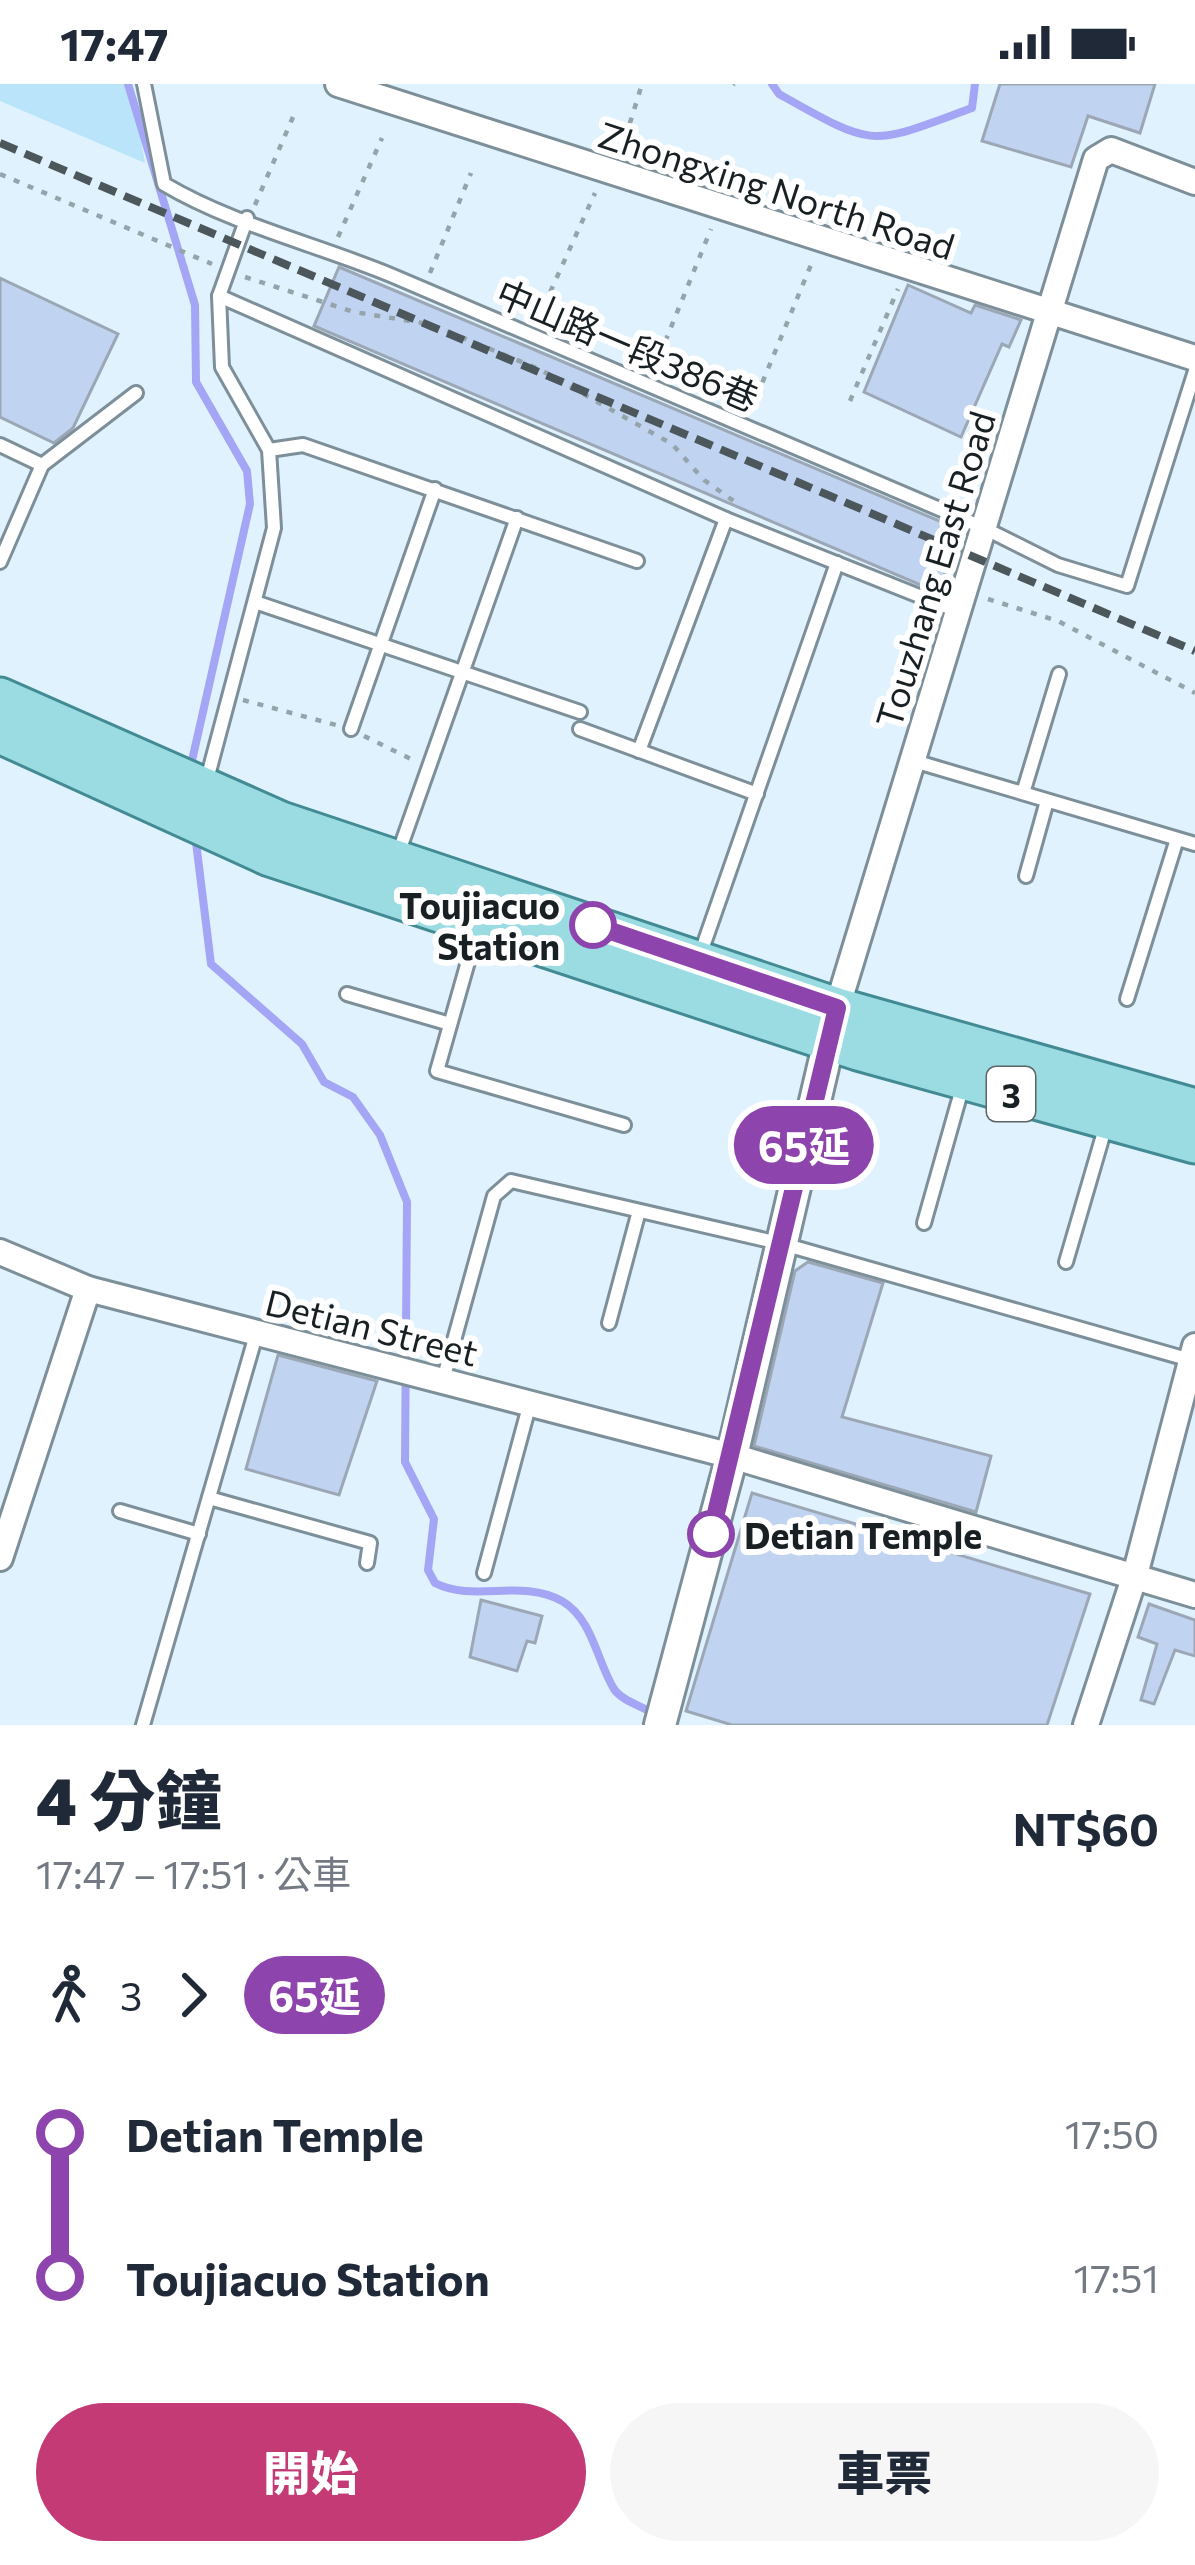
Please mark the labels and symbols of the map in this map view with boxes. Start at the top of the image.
street label: Zhongxing North Road [594,111,960,267]
street label: 中山路一段386巷 [490,269,766,419]
street label: Touzhang East Road [865,405,1003,733]
place label: Toujiacuo Station [399,882,560,967]
marker: Toujiacuo Station [571,903,615,947]
road number: 3 [987,1067,1035,1121]
line badge: 65延 [735,1106,873,1184]
street label: Detian Street [261,1278,483,1374]
marker: Detian Temple [689,1512,733,1556]
place label: Detian Temple [744,1512,982,1556]

